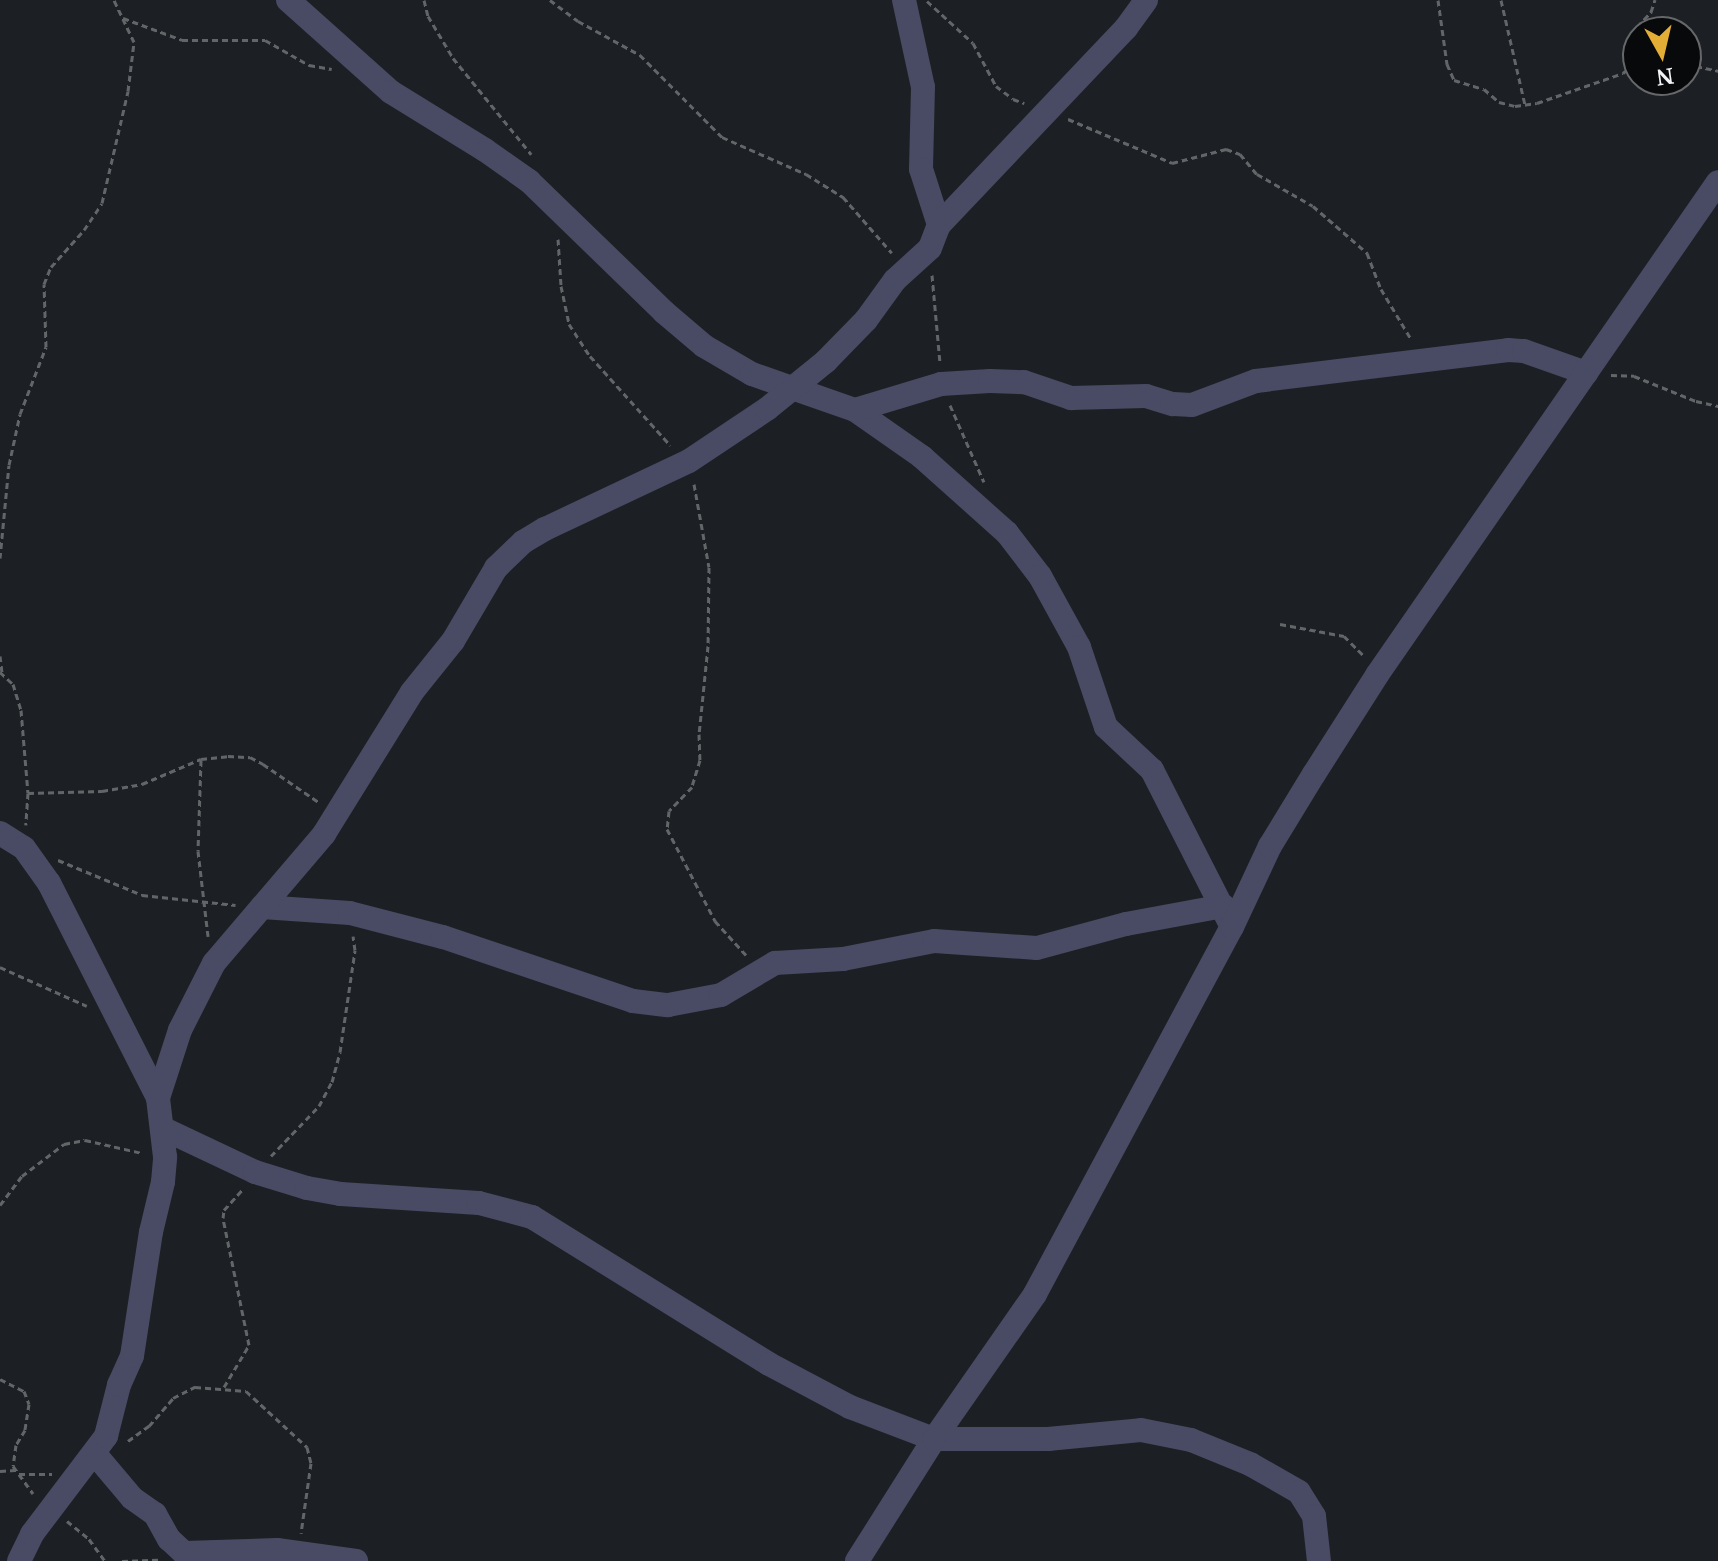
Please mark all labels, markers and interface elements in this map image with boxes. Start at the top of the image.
north arrow [1622,16,1702,96]
text: N [1654,62,1676,94]

